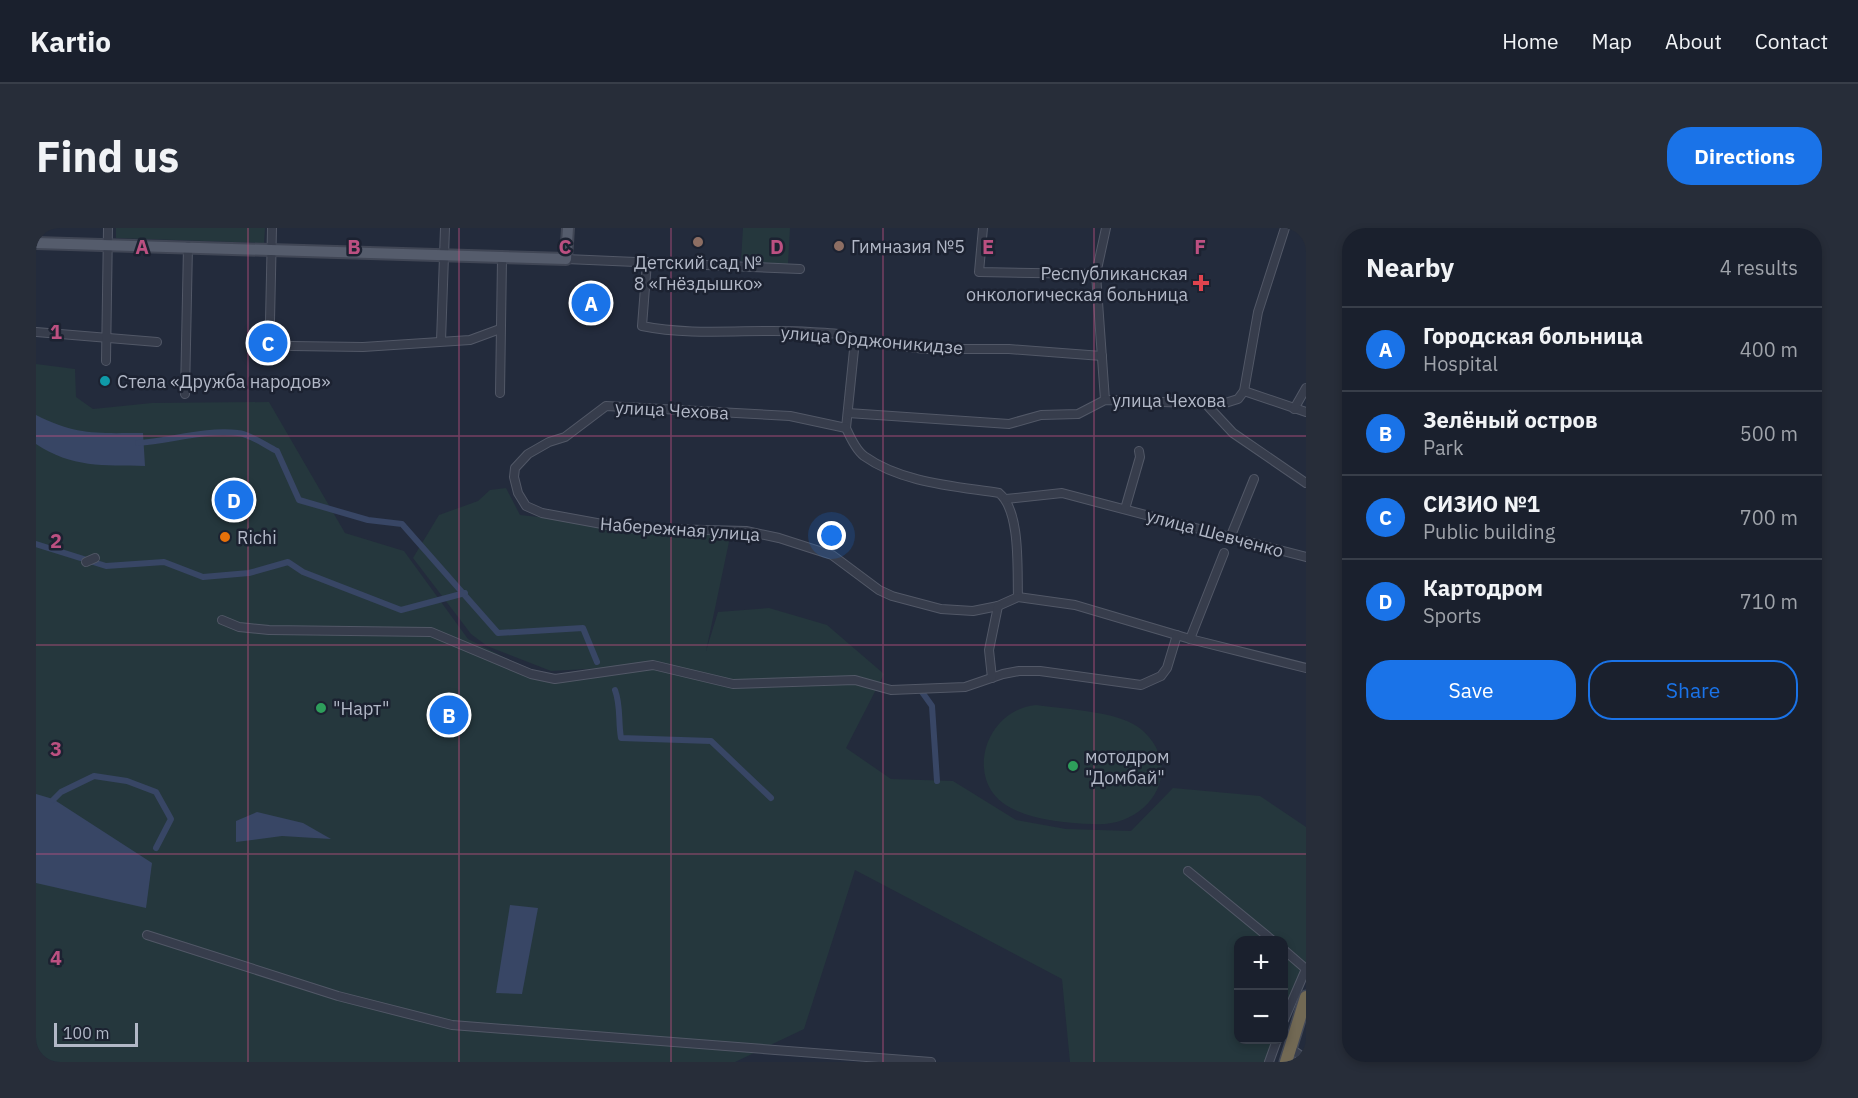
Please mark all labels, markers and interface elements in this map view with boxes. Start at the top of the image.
text: Kartio [30,23,111,60]
text: Home [1502,27,1559,55]
text: Map [1592,27,1632,55]
text: About [1665,27,1722,55]
text: Contact [1755,27,1828,55]
button: Directions [1667,127,1822,185]
text: Find us [36,129,179,184]
text: A [135,233,149,260]
text: B [347,233,361,260]
text: C [558,233,572,260]
text: D [770,233,784,260]
text: E [982,233,994,260]
text: F [1194,233,1206,260]
marker: Детский сад № 8 «Гнёздышко» [691,235,705,249]
place label: Гимназия №5 [851,235,965,258]
marker: Гимназия №5 [832,239,846,253]
text: Nearby [1366,250,1454,284]
place label: Детский сад № 8 «Гнёздышко» [634,251,762,295]
text: 4 results [1720,254,1798,281]
place label: Республиканская онкологическая больница [966,262,1188,306]
marker: Республиканская онкологическая больница [1192,274,1210,292]
pin: A [572,280,610,326]
text: 1 [50,318,62,345]
pin: C [248,320,288,366]
street label: улица Орджоникидзе [780,321,964,359]
text: Городская больница [1423,321,1643,350]
text: A [1379,336,1392,363]
text: 400 m [1740,336,1798,363]
text: Hospital [1423,350,1498,377]
place label: Стела «Дружба народов» [117,370,330,393]
marker: Стела «Дружба народов» [98,374,112,388]
street label: улица Чехова [1112,389,1226,412]
street label: улица Чехова [614,396,730,424]
text: Зелёный остров [1423,405,1598,434]
text: B [1379,420,1392,447]
text: 500 m [1740,420,1798,447]
text: Park [1423,434,1463,461]
pin: D [214,478,254,522]
text: СИЗИО №1 [1423,489,1540,518]
street label: улица Шевченко [1144,504,1286,562]
text: C [1379,504,1392,531]
text: 700 m [1740,504,1798,531]
street label: Набережная улица [599,512,761,546]
text: Public building [1423,518,1555,545]
your location [817,521,846,550]
place label: Richi [237,526,277,549]
text: 2 [50,527,62,554]
marker: Richi [218,530,232,544]
text: Картодром [1423,573,1543,602]
text: D [1379,588,1392,615]
text: 710 m [1740,588,1798,615]
text: Sports [1423,602,1482,629]
button: Save [1366,660,1576,720]
button: Share [1588,660,1798,720]
pin: B [430,692,468,738]
place label: "Нарт" [333,697,390,720]
marker: "Нарт" [314,701,328,715]
text: 3 [50,735,62,762]
place label: мотодром "Домбай" [1085,745,1169,789]
marker: мотодром "Домбай" [1066,759,1080,773]
map controls [1234,936,1288,1044]
button: + [1234,936,1288,990]
text: 4 [50,944,62,971]
button: − [1234,990,1288,1044]
scale bar [54,1020,138,1048]
text: 100 m [63,1023,110,1043]

